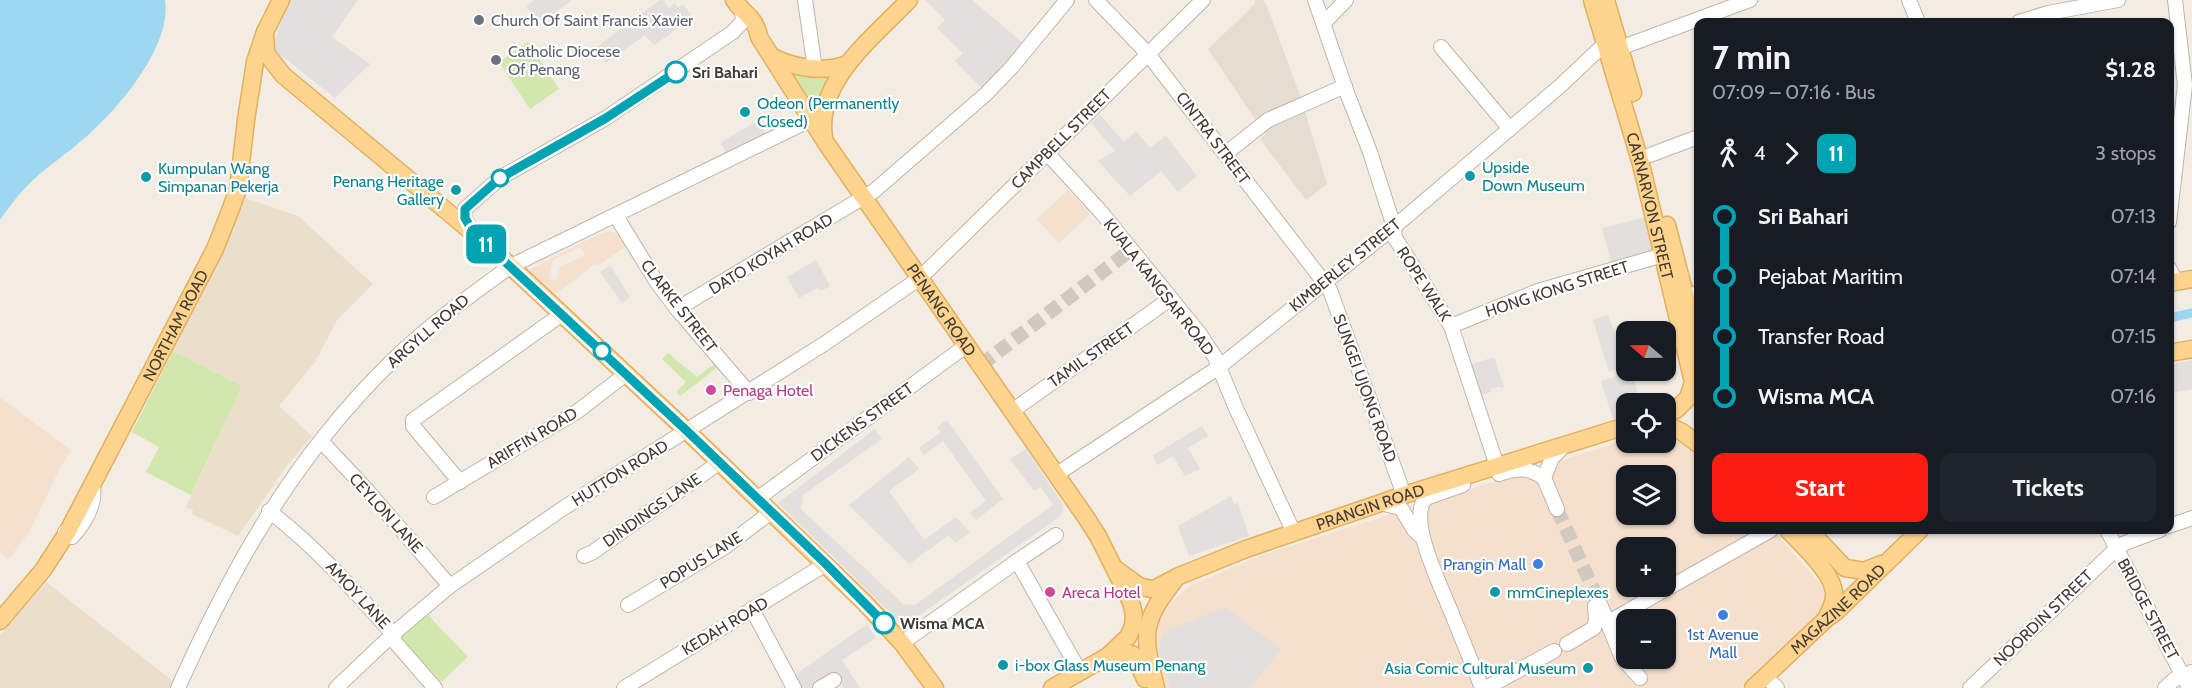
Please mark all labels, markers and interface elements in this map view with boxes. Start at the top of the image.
place label: Church Of Saint Francis Xavier [491,11,694,30]
marker: Church Of Saint Francis Xavier [472,13,486,27]
text: 7 min [1712,37,1791,77]
place label: Catholic Diocese Of Penang [508,42,620,79]
marker: Catholic Diocese Of Penang [489,53,503,67]
text: $1.28 [2105,56,2156,83]
marker: Sri Bahari [665,61,687,83]
place label: Sri Bahari [692,63,758,82]
text: 07:09 – 07:16 · Bus [1712,80,1875,104]
street label: CAMPBELL STREET [1007,85,1115,193]
street label: CINTRA STREET [1172,88,1254,188]
place label: Odeon (Permanently Closed) [757,94,899,131]
marker: Odeon (Permanently Closed) [738,105,752,119]
street label: CARNARVON STREET [1623,130,1678,282]
icon: walk [1712,137,1745,170]
icon: forward [1775,137,1808,170]
text: 4 [1754,141,1766,165]
text: 11 [1829,141,1844,166]
text: 3 stops [2095,141,2156,165]
place label: Upside Down Museum [1482,158,1585,195]
place label: Kumpulan Wang Simpanan Pekerja [158,159,279,196]
unlabelled marker [491,169,509,187]
marker: Upside Down Museum [1463,169,1477,183]
marker: Kumpulan Wang Simpanan Pekerja [139,170,153,184]
place label: Penang Heritage Gallery [333,172,444,209]
marker: Penang Heritage Gallery [449,183,463,197]
text: Sri Bahari [1758,203,1848,230]
text: 07:13 [2111,204,2156,228]
street label: DATO KOYAH ROAD [706,210,836,298]
street label: KIMBERLEY STREET [1286,214,1405,316]
street label: KUALA KANGSAR ROAD [1100,215,1218,359]
line badge: 11 [459,224,513,264]
text: 11 [478,232,494,257]
street label: ROPE WALK [1393,243,1455,325]
street label: CLARKE STREET [637,256,721,357]
street label: HONG KONG STREET [1483,257,1631,321]
street label: PENANG ROAD [903,260,980,360]
text: Pejabat Maritim [1758,263,1903,290]
text: 07:14 [2110,264,2156,288]
street label: NORTHAM ROAD [138,267,212,384]
street label: ARGYLL ROAD [383,290,473,372]
street label: SUNGEI UJONG ROAD [1329,311,1401,465]
street label: TAMIL STREET [1045,318,1138,391]
north arrow [1616,321,1676,381]
map controls [1616,321,1676,669]
text: Transfer Road [1758,323,1885,350]
text: 07:15 [2111,324,2156,348]
unlabelled marker [593,342,611,360]
street label: DICKENS STREET [807,378,917,465]
place label: Penaga Hotel [723,381,813,400]
marker: Penaga Hotel [704,383,718,397]
text: Wisma MCA [1758,383,1874,410]
text: 07:16 [2110,384,2156,408]
button: locate [1616,393,1676,453]
street label: ARIFFIN ROAD [483,403,581,473]
street label: HUTTON ROAD [568,436,672,510]
button: Start [1712,453,1928,522]
button: Tickets [1940,453,2156,522]
button: layers [1616,465,1676,525]
street label: CEYLON LANE [345,469,427,557]
street label: DINDINGS LANE [599,469,705,551]
street label: PRANGIN ROAD [1314,480,1427,534]
street label: POPUS LANE [656,527,746,593]
button: + [1616,537,1676,597]
place label: Prangin Mall [1443,555,1526,574]
street label: BRIDGE STREET [2113,555,2183,663]
street label: AMOY LANE [322,557,394,633]
marker: Prangin Mall [1531,557,1545,571]
street label: MAGAZINE ROAD [1786,560,1889,658]
street label: NOORDIN STREET [1990,566,2097,670]
place label: Areca Hotel [1062,583,1141,602]
place label: mmCineplexes [1507,583,1609,602]
marker: Areca Hotel [1043,585,1057,599]
marker: mmCineplexes [1488,585,1502,599]
street label: KEDAH ROAD [678,593,772,659]
marker: 1st Avenue Mall [1716,608,1730,622]
button: − [1616,609,1676,669]
marker: Wisma MCA [873,612,895,634]
place label: Wisma MCA [900,614,984,633]
place label: 1st Avenue Mall [1687,625,1759,662]
place label: i-box Glass Museum Penang [1015,656,1206,675]
marker: i-box Glass Museum Penang [996,658,1010,672]
place label: Asia Comic Cultural Museum [1384,659,1576,678]
marker: Asia Comic Cultural Museum [1581,661,1595,675]

